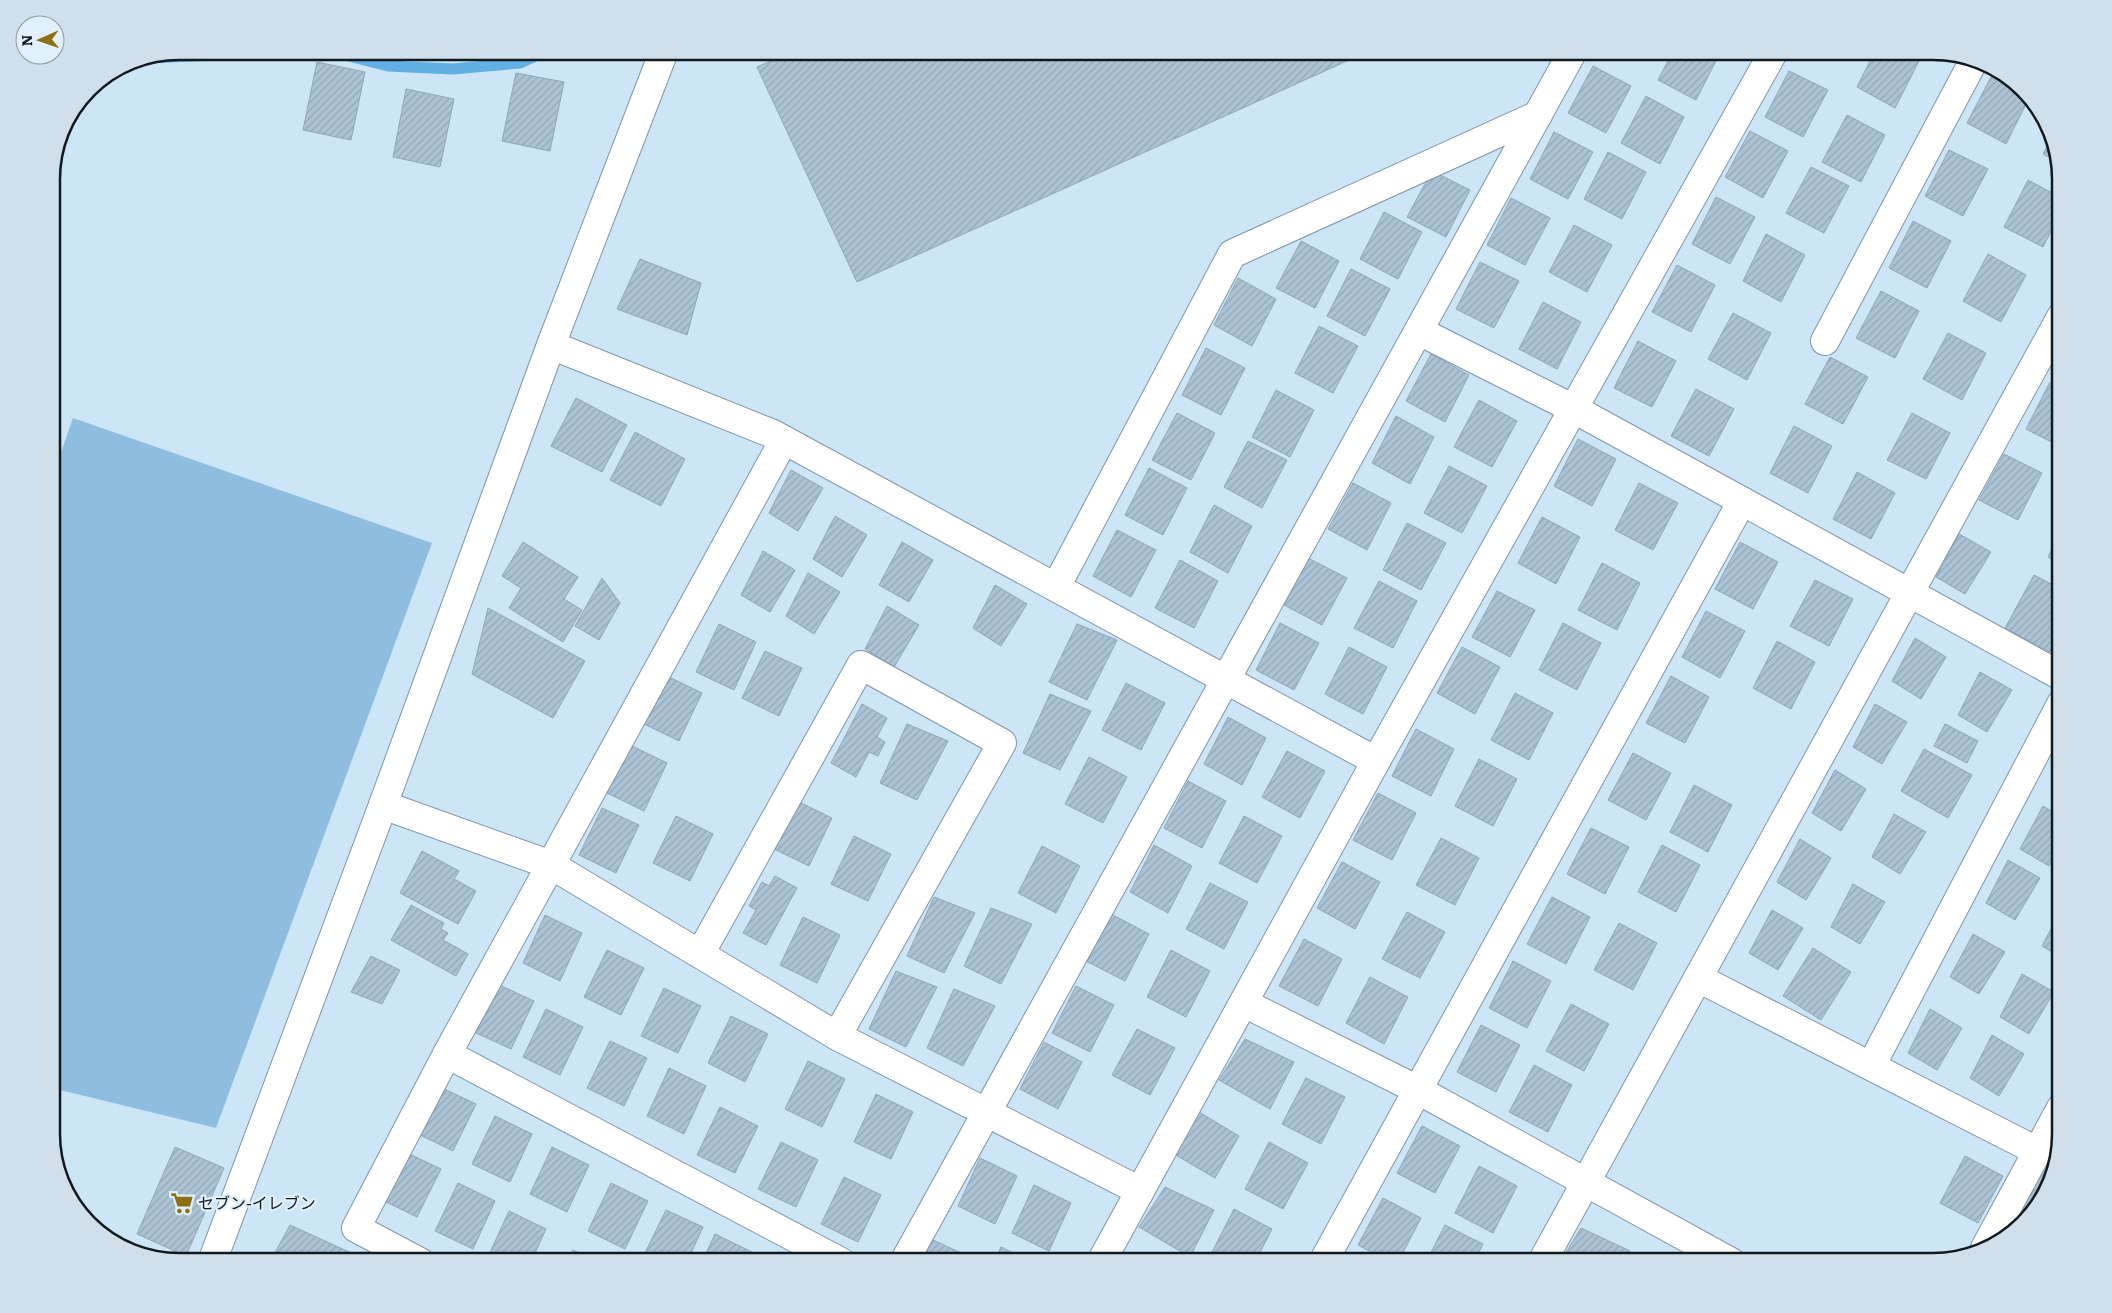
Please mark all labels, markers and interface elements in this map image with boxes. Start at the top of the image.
north arrow [15,15,65,65]
text: N [16,34,36,47]
supermarket icon: セブン-イレブン [169,1190,195,1216]
place label: セブン-イレブン [198,1190,316,1214]

